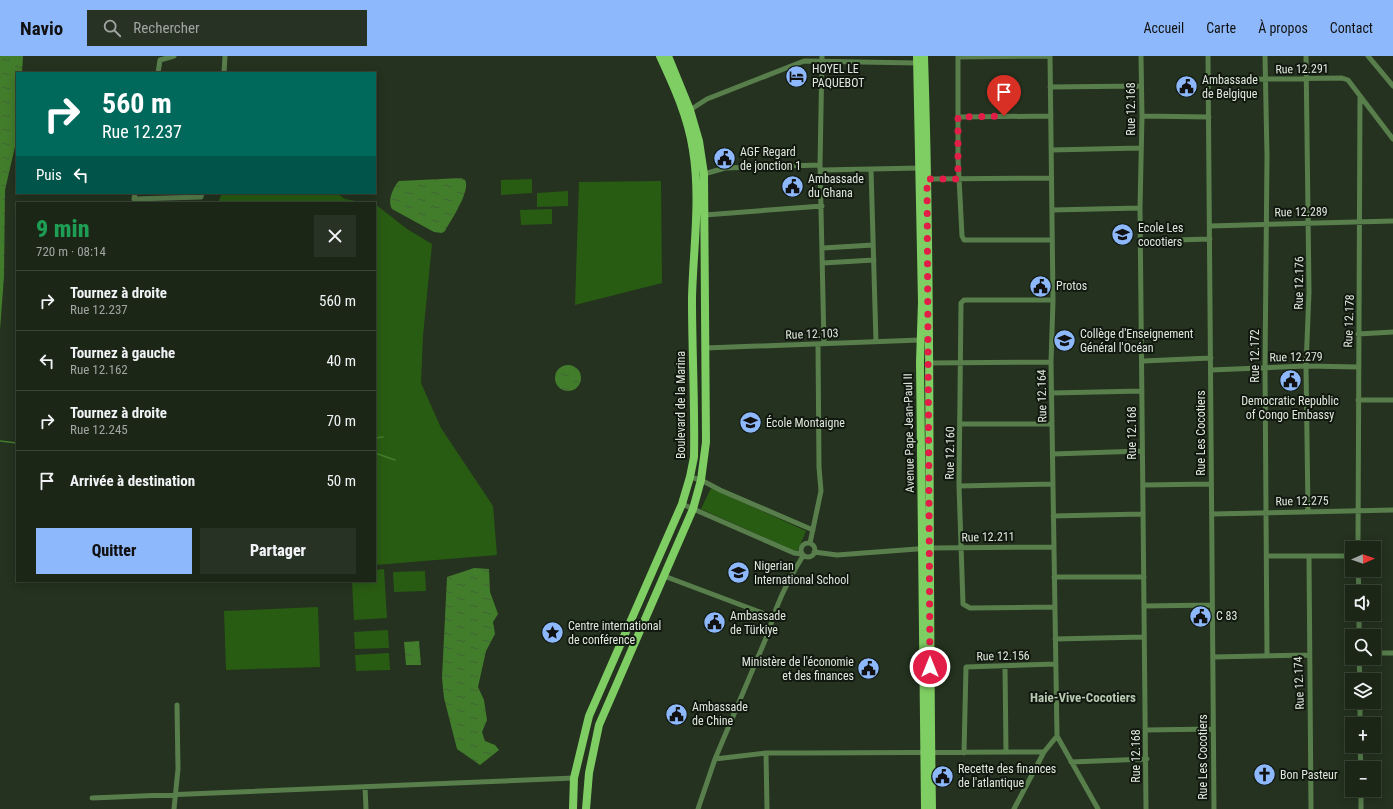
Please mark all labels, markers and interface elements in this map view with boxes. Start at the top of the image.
search box [87,10,367,46]
text: Navio [20,17,63,40]
icon: search [101,17,123,39]
text: Rechercher [133,19,200,37]
text: Accueil [1143,20,1184,36]
text: Carte [1206,20,1236,36]
text: À propos [1258,20,1308,36]
text: Contact [1330,20,1373,36]
place label: HOYEL LE PAQUEBOT [812,62,864,90]
street label: Rue 12.291 [1275,62,1329,76]
hotel icon: HOYEL LE PAQUEBOT [783,63,809,89]
place label: Ambassade de Belgique [1202,73,1258,101]
public building icon: Ambassade de Belgique [1173,74,1199,100]
pin [987,75,1021,116]
icon: arrive [993,81,1015,103]
street label: Rue 12.168 [1124,82,1138,136]
text: 560 m [102,87,172,120]
icon: right [36,88,88,140]
text: Rue 12.237 [102,121,182,142]
place label: AGF Regard de jonction 1 [740,145,801,173]
public building icon: AGF Regard de jonction 1 [712,146,738,172]
icon: left [70,164,92,186]
text: Puis [36,166,62,184]
place label: Ambassade du Ghana [808,172,864,200]
public building icon: Ambassade du Ghana [779,173,805,199]
street label: Rue 12.289 [1274,205,1328,219]
text: 9 min [36,215,90,243]
button: close [314,215,356,257]
place label: Ecole Les cocotiers [1138,221,1183,249]
school or university icon: Ecole Les cocotiers [1110,222,1136,248]
text: 720 m · 08:14 [36,244,106,259]
street label: Rue 12.176 [1292,256,1306,310]
public building icon: Protos [1027,273,1053,299]
place label: Protos [1056,279,1087,293]
text: Tournez à droite [70,284,167,302]
icon: right [36,290,58,312]
text: 560 m [319,292,356,310]
street label: Rue 12.178 [1341,294,1357,348]
text: Rue 12.237 [70,302,128,317]
street label: Rue 12.103 [785,326,839,342]
place label: Collège d'Enseignement Général l'Océan [1080,327,1194,355]
school or university icon: Collège d'Enseignement Général l'Océan [1052,328,1078,354]
street label: Rue 12.172 [1248,329,1262,383]
text: Tournez à gauche [70,344,175,362]
icon: left [36,350,58,372]
street label: Rue 12.279 [1269,350,1323,364]
street label: Boulevard de la Marina [674,351,688,459]
text: 40 m [326,352,356,370]
text: Rue 12.162 [70,362,128,377]
public building icon: Democratic Republic of Congo Embassy [1277,367,1303,393]
street label: Rue 12.164 [1035,369,1049,423]
street label: Avenue Pape Jean-Paul II [901,373,917,493]
street label: Rue Les Cocotiers [1194,390,1208,476]
place label: Democratic Republic of Congo Embassy [1241,394,1339,422]
text: Tournez à droite [70,404,167,422]
street label: Rue 12.168 [1125,406,1139,460]
icon: right [36,410,58,432]
school or university icon: École Montaigne [738,410,764,436]
text: 70 m [326,412,356,430]
place label: École Montaigne [766,415,845,430]
text: Rue 12.245 [70,422,128,437]
street label: Rue 12.160 [943,426,957,480]
icon: arrive [36,470,58,492]
text: Arrivée à destination [70,472,195,490]
text: 50 m [326,472,356,490]
street label: Rue 12.275 [1275,494,1329,508]
button: Quitter [36,528,192,574]
button: Partager [200,528,356,574]
street label: Rue 12.211 [961,530,1015,544]
north arrow [1345,541,1381,577]
map controls [1345,541,1381,797]
place label: Nigerian International School [754,559,849,587]
school or university icon: Nigerian International School [725,560,751,586]
button: sound [1345,585,1381,621]
public building icon: C 83 [1188,603,1214,629]
place label: Ambassade de Türkiye [730,609,786,637]
place label: C 83 [1216,609,1237,623]
public building icon: Ambassade de Türkiye [702,610,728,636]
place label: Centre international de conférence [568,619,661,647]
place icon: Centre international de conférence [540,620,566,646]
button: search [1345,629,1381,665]
position arrow [909,646,951,688]
street label: Rue 12.156 [976,649,1030,663]
place label: Ministère de l'économie et des finances [742,655,854,683]
public building icon: Ministère de l'économie et des finances [856,656,882,682]
street label: Rue 12.174 [1291,656,1307,710]
button: layers [1345,673,1381,709]
district label: Haie-Vive-Cocotiers [1030,690,1136,705]
place label: Ambassade de Chine [692,700,748,728]
public building icon: Ambassade de Chine [663,701,689,727]
street label: Rue Les Cocotiers [1196,714,1210,800]
button: + [1345,717,1381,753]
street label: Rue 12.168 [1129,729,1143,783]
button: − [1345,761,1381,797]
place label: Recette des finances de l'atlantique [958,762,1056,790]
church icon: Bon Pasteur [1251,762,1277,788]
public building icon: Recette des finances de l'atlantique [930,763,956,789]
place label: Bon Pasteur [1280,768,1338,782]

